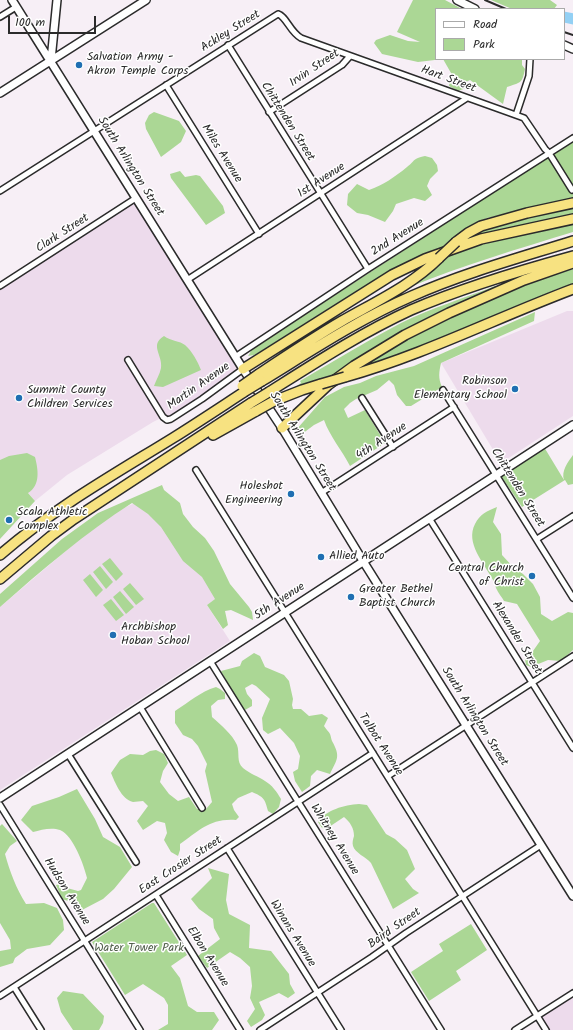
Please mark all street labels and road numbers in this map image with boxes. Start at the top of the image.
street label: Ackley Street [199,8,263,56]
street label: Irvin Street [287,47,343,91]
street label: Hart Street [419,63,477,97]
street label: Chittenden Street [257,80,317,164]
street label: South Arlington Street [94,115,166,219]
street label: Miles Avenue [197,122,245,186]
street label: 1st Avenue [296,160,348,202]
street label: Clark Street [34,211,92,257]
street label: 2nd Avenue [369,216,427,260]
street label: Martin Avenue [165,360,233,414]
street label: South Arlington Street [266,390,338,494]
street label: 4th Avenue [354,420,410,464]
street label: Chittenden Street [487,446,547,530]
street label: 5th Avenue [252,580,308,624]
street label: Alexander Street [488,599,544,677]
street label: South Arlington Street [438,665,510,769]
street label: Talbot Avenue [354,711,406,779]
street label: Whitney Avenue [306,802,362,878]
street label: East Crosier Street [137,834,225,898]
street label: Hudson Avenue [40,856,92,928]
street label: Winans Avenue [266,898,318,970]
street label: Baird Street [366,906,424,952]
street label: Elbon Avenue [183,924,231,990]

